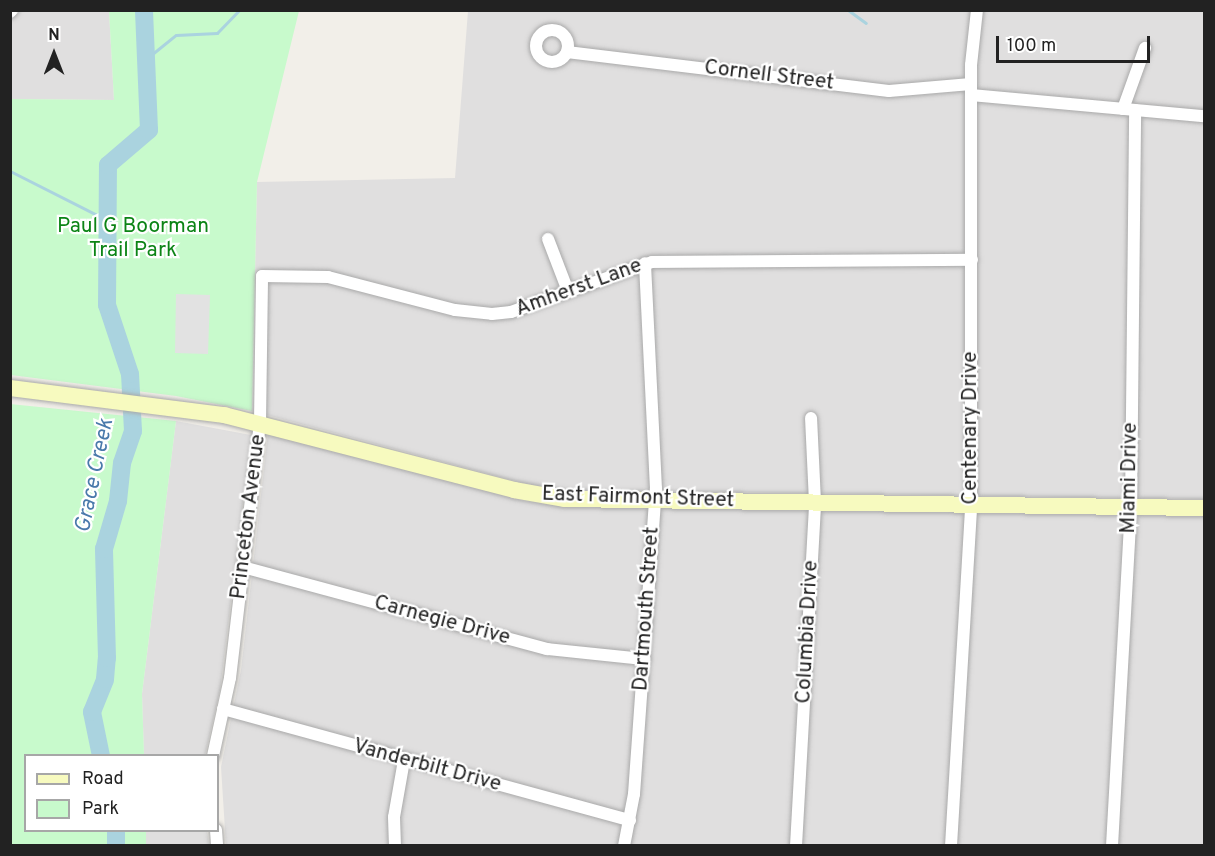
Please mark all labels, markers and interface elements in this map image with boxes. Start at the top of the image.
north arrow [24,24,84,84]
scale bar [999,24,1154,62]
text: N [48,26,60,46]
text: 100 m [1007,35,1056,58]
street label: Cornell Street [703,56,835,96]
park label: Paul G Boorman Trail Park [57,214,209,264]
street label: Amherst Lane [512,253,646,323]
street label: Centenary Drive [958,351,984,505]
water label: Grace Creek [70,417,120,535]
street label: Miami Drive [1116,422,1144,534]
street label: Princeton Avenue [226,433,272,601]
street label: East Fairmont Street [541,482,735,514]
street label: Dartmouth Street [629,526,665,692]
street label: Columbia Drive [792,560,824,704]
street label: Carnegie Drive [371,591,513,651]
street label: Vanderbilt Drive [350,734,504,798]
legend [24,754,219,832]
text: Road [82,768,124,791]
text: Park [82,798,119,821]

